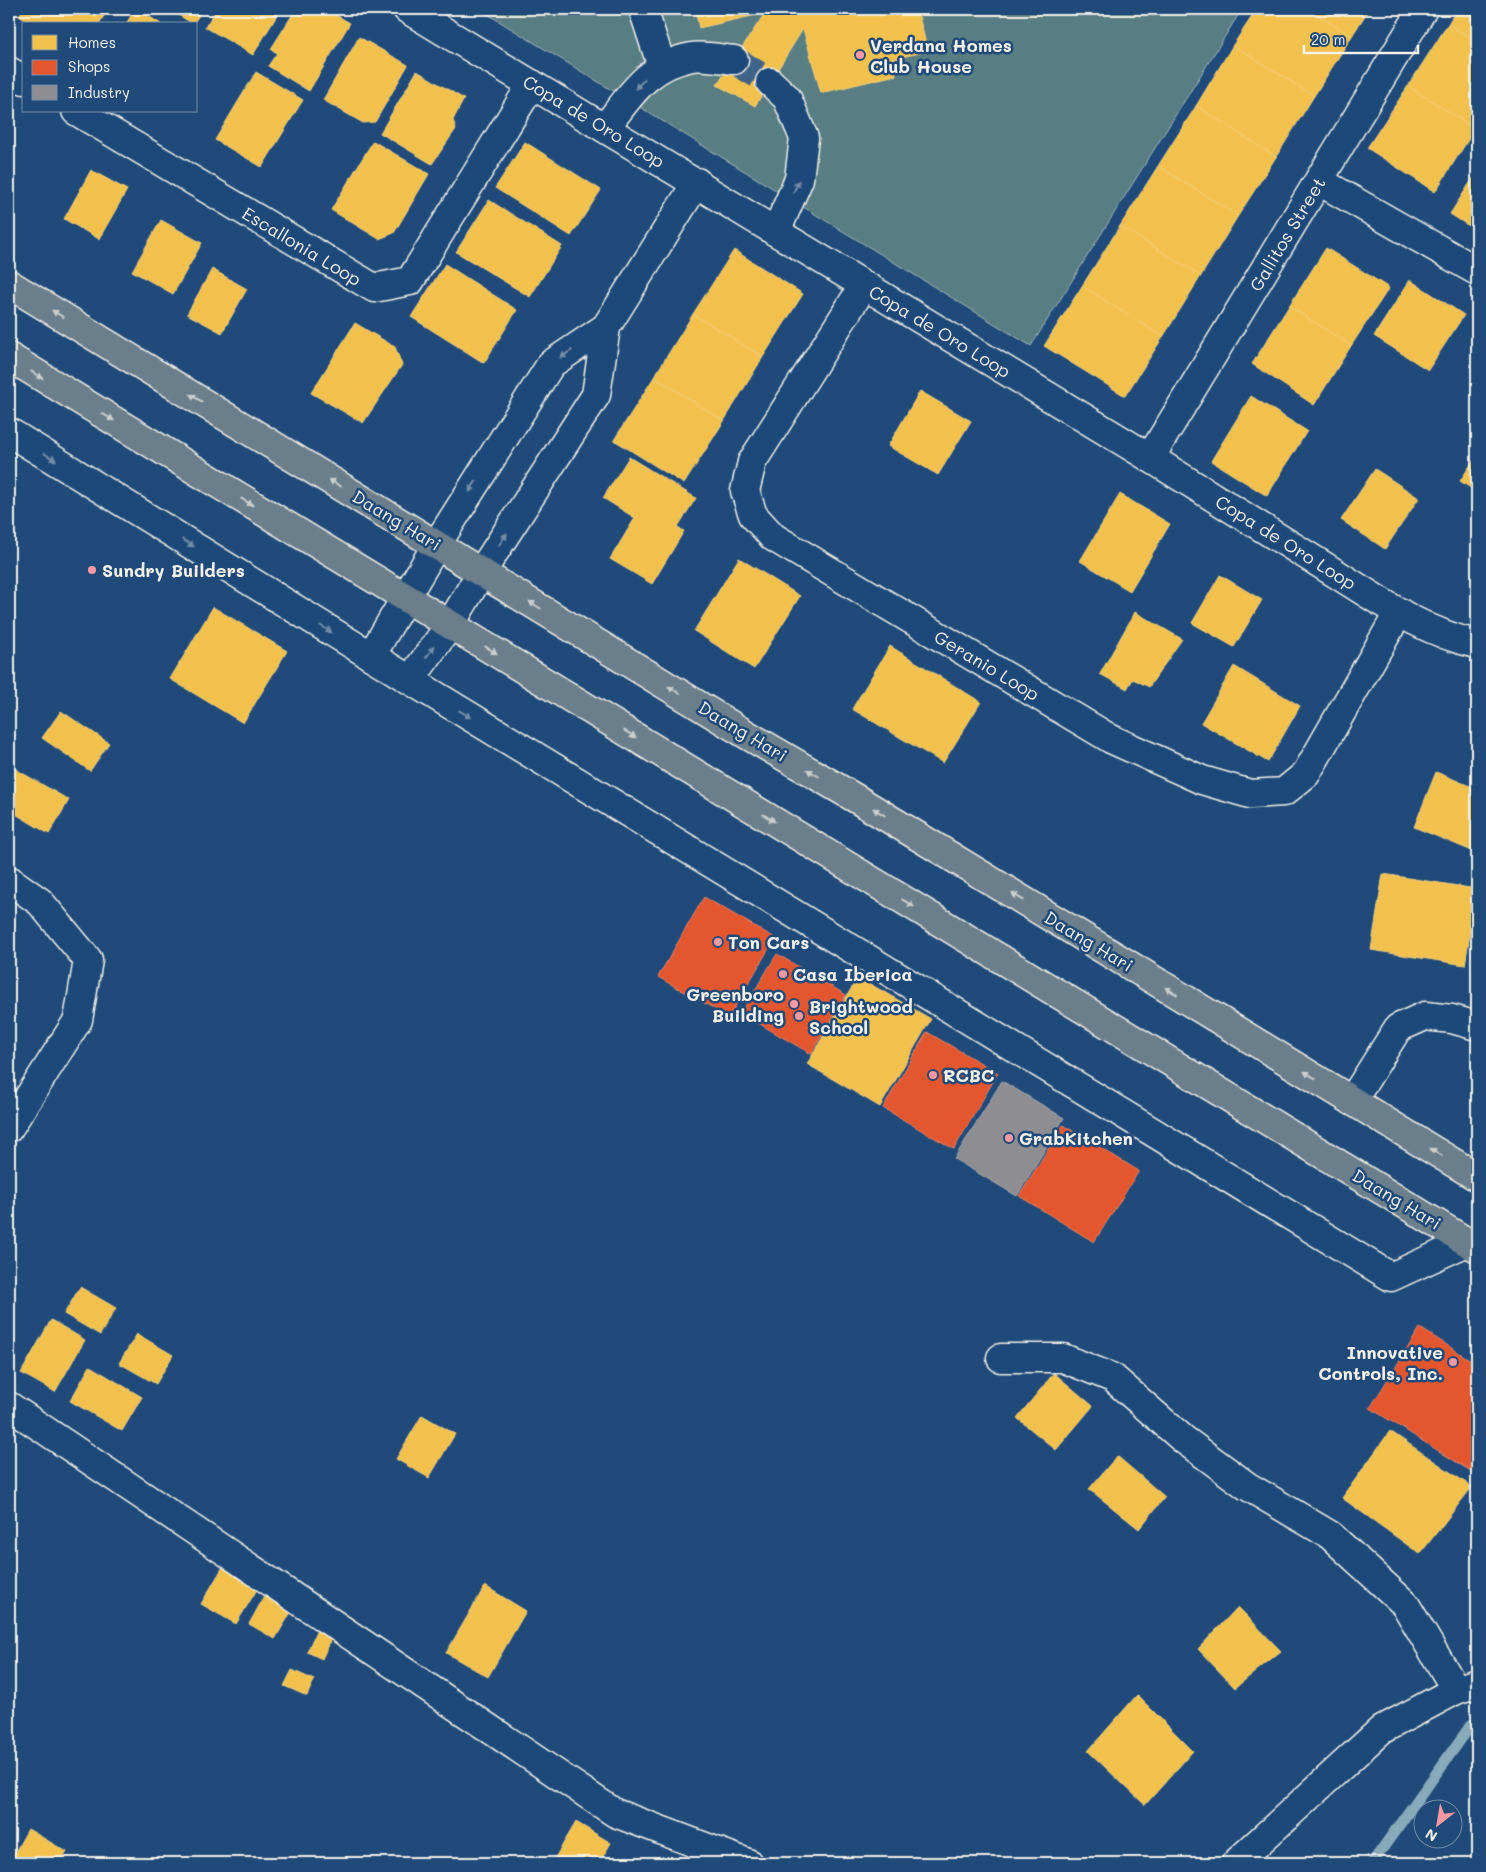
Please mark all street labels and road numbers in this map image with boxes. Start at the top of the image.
street label: Copa de Oro Loop [519,69,669,173]
street label: Gallitos Street [1243,172,1331,296]
street label: Escallonia Loop [238,201,366,291]
street label: Copa de Oro Loop [865,279,1015,383]
street label: Daang Hari [348,484,446,556]
street label: Copa de Oro Loop [1211,489,1361,595]
street label: Geranio Loop [930,624,1044,706]
street label: Daang Hari [694,695,792,767]
street label: Daang Hari [1040,905,1138,977]
street label: Daang Hari [1348,1163,1446,1235]

